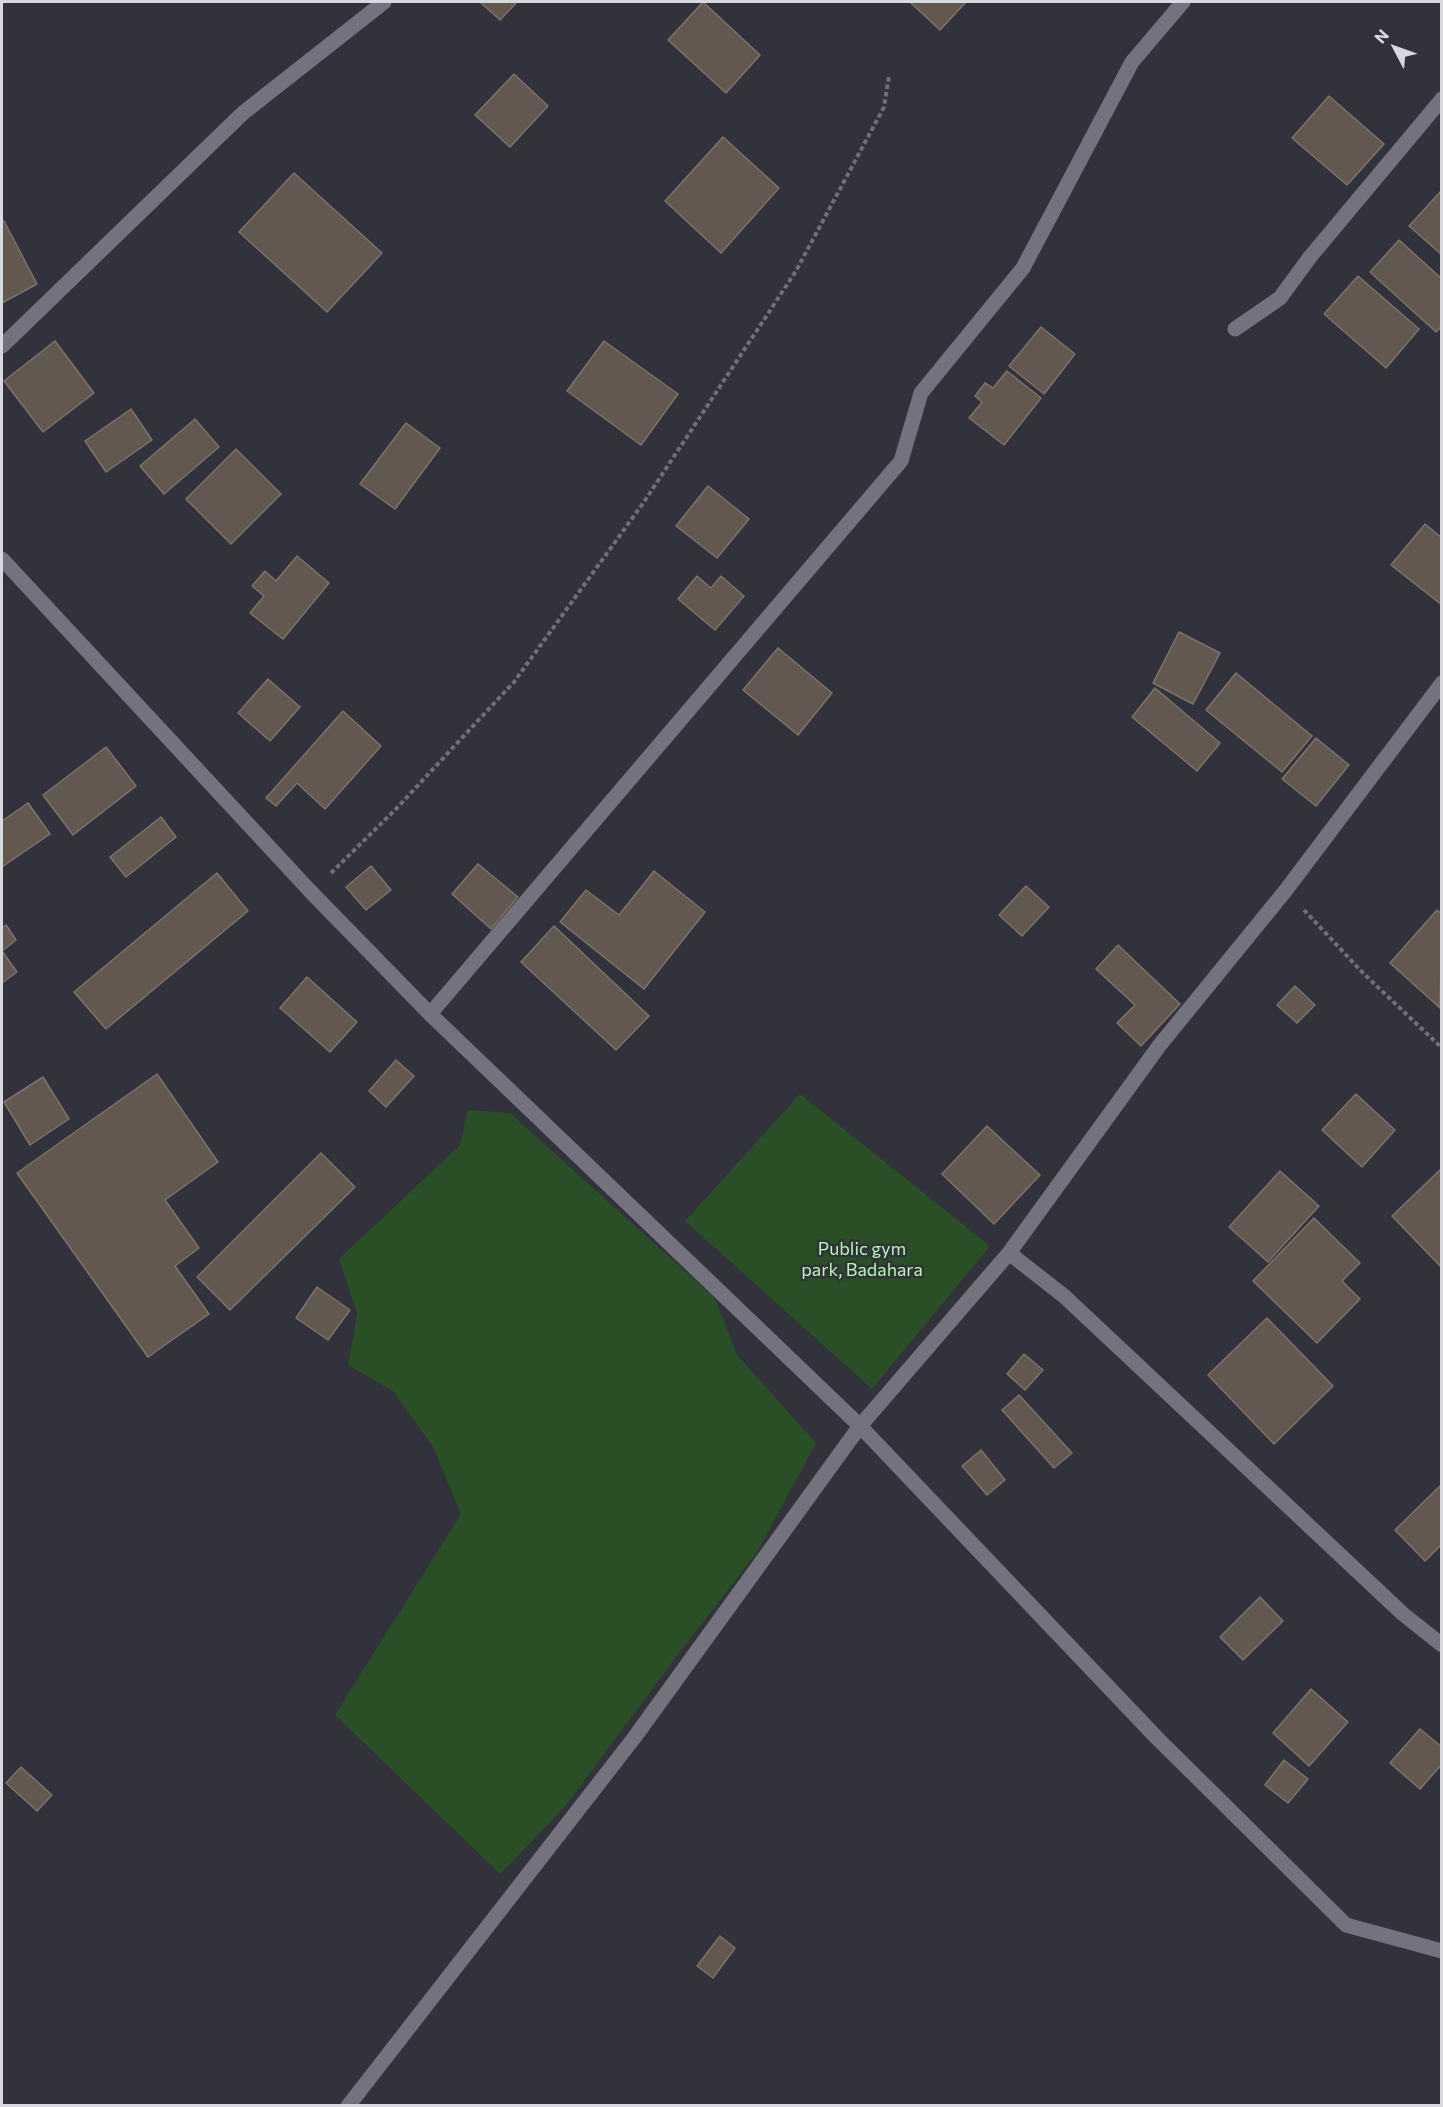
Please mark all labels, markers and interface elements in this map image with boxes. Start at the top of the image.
north arrow [1365,18,1425,78]
text: N [1370,25,1392,47]
park label: Public gym park, Badahara [801,1238,923,1280]

